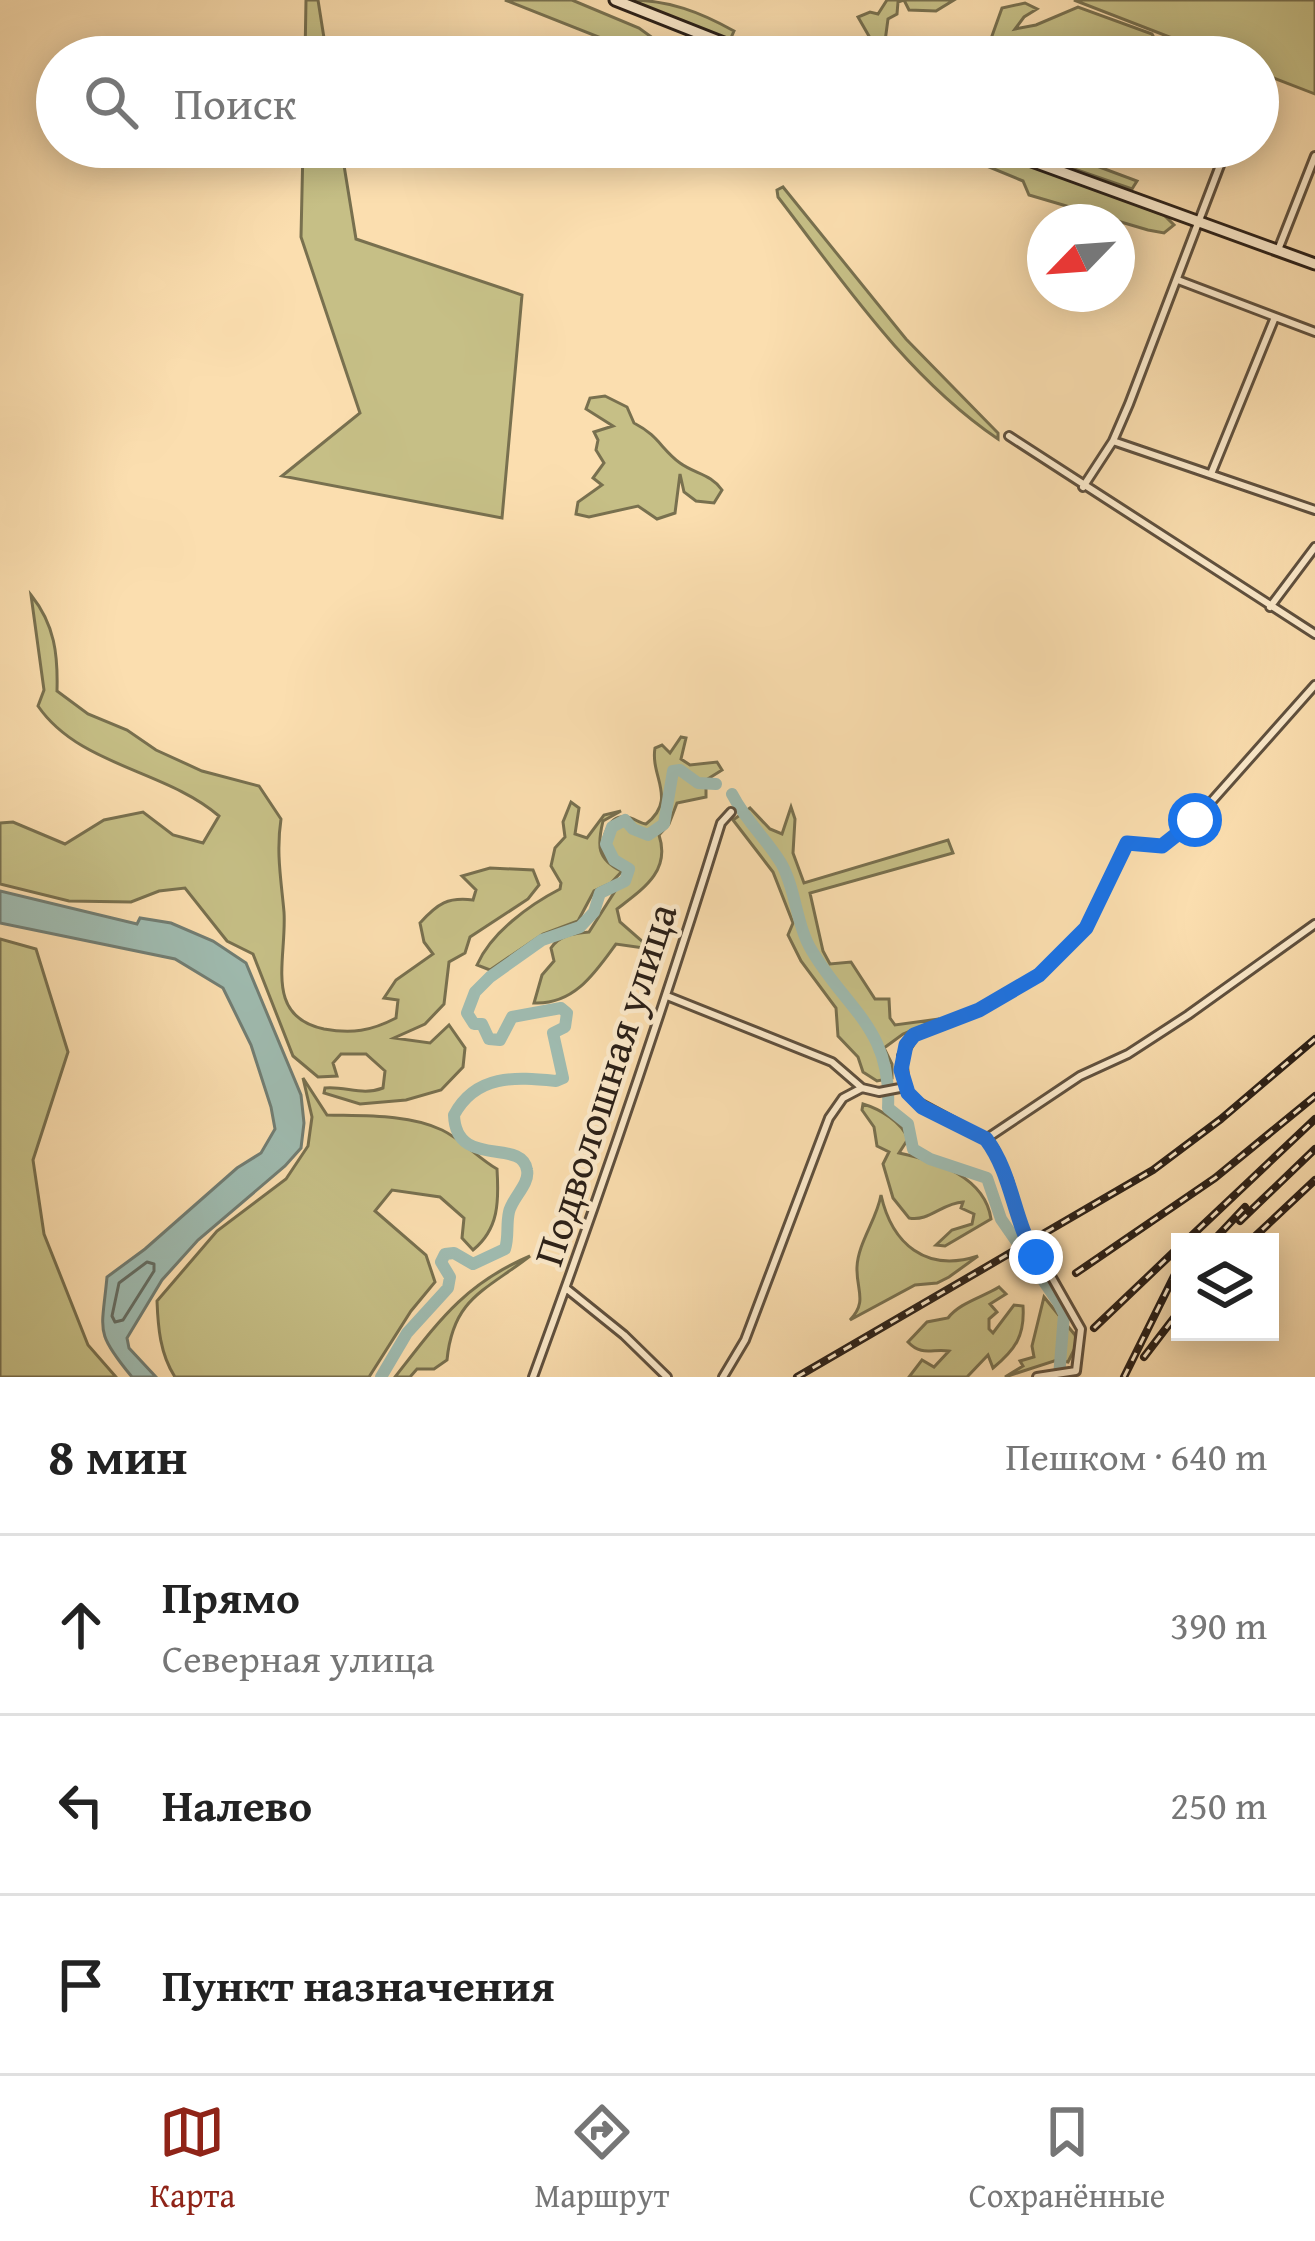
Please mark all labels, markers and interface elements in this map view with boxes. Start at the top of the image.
search box [36,36,1279,168]
icon: search [78,69,144,135]
text: Поиск [174,70,296,135]
north arrow [1027,204,1135,312]
route start [1168,793,1222,847]
street label: Подволошная улица [517,895,691,1273]
route end [1009,1230,1063,1284]
map controls [1171,1233,1279,1341]
button: layers [1171,1233,1279,1341]
text: 8 мин [48,1418,187,1493]
text: Пешком · 640 m [1005,1427,1267,1484]
text: Прямо [162,1564,300,1629]
icon: ahead [48,1592,114,1658]
text: 390 m [1170,1596,1267,1653]
text: Северная улица [162,1629,435,1686]
icon: left [48,1772,114,1838]
text: Налево [162,1772,312,1837]
text: 250 m [1170,1776,1267,1833]
icon: arrive [48,1952,114,2018]
text: Пункт назначения [162,1952,555,2017]
tab: Карта [150,2099,235,2219]
tab: Маршрут [534,2099,669,2219]
tab: Сохранённые [969,2099,1165,2219]

